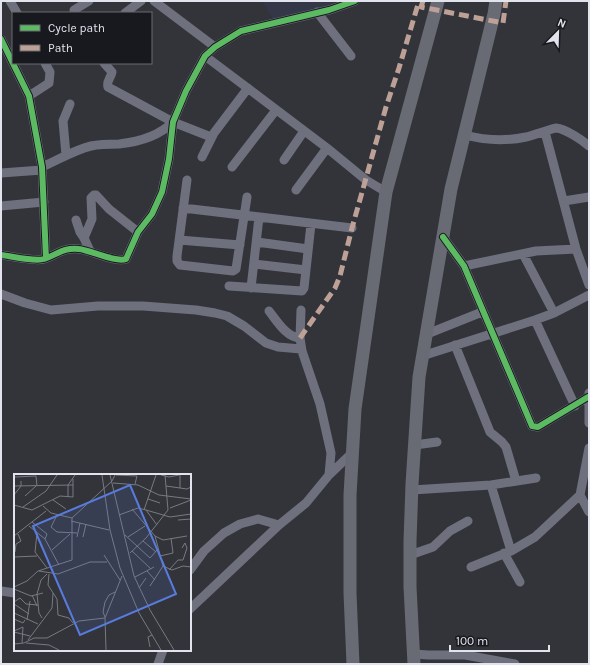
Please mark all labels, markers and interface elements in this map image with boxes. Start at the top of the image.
legend [12,12,152,64]
north arrow [538,12,578,52]
text: N [556,16,568,31]
text: Cycle path [48,21,105,35]
text: Path [48,41,73,55]
inset map [14,474,191,651]
scale bar [450,627,549,653]
text: 100 m [456,634,488,648]

